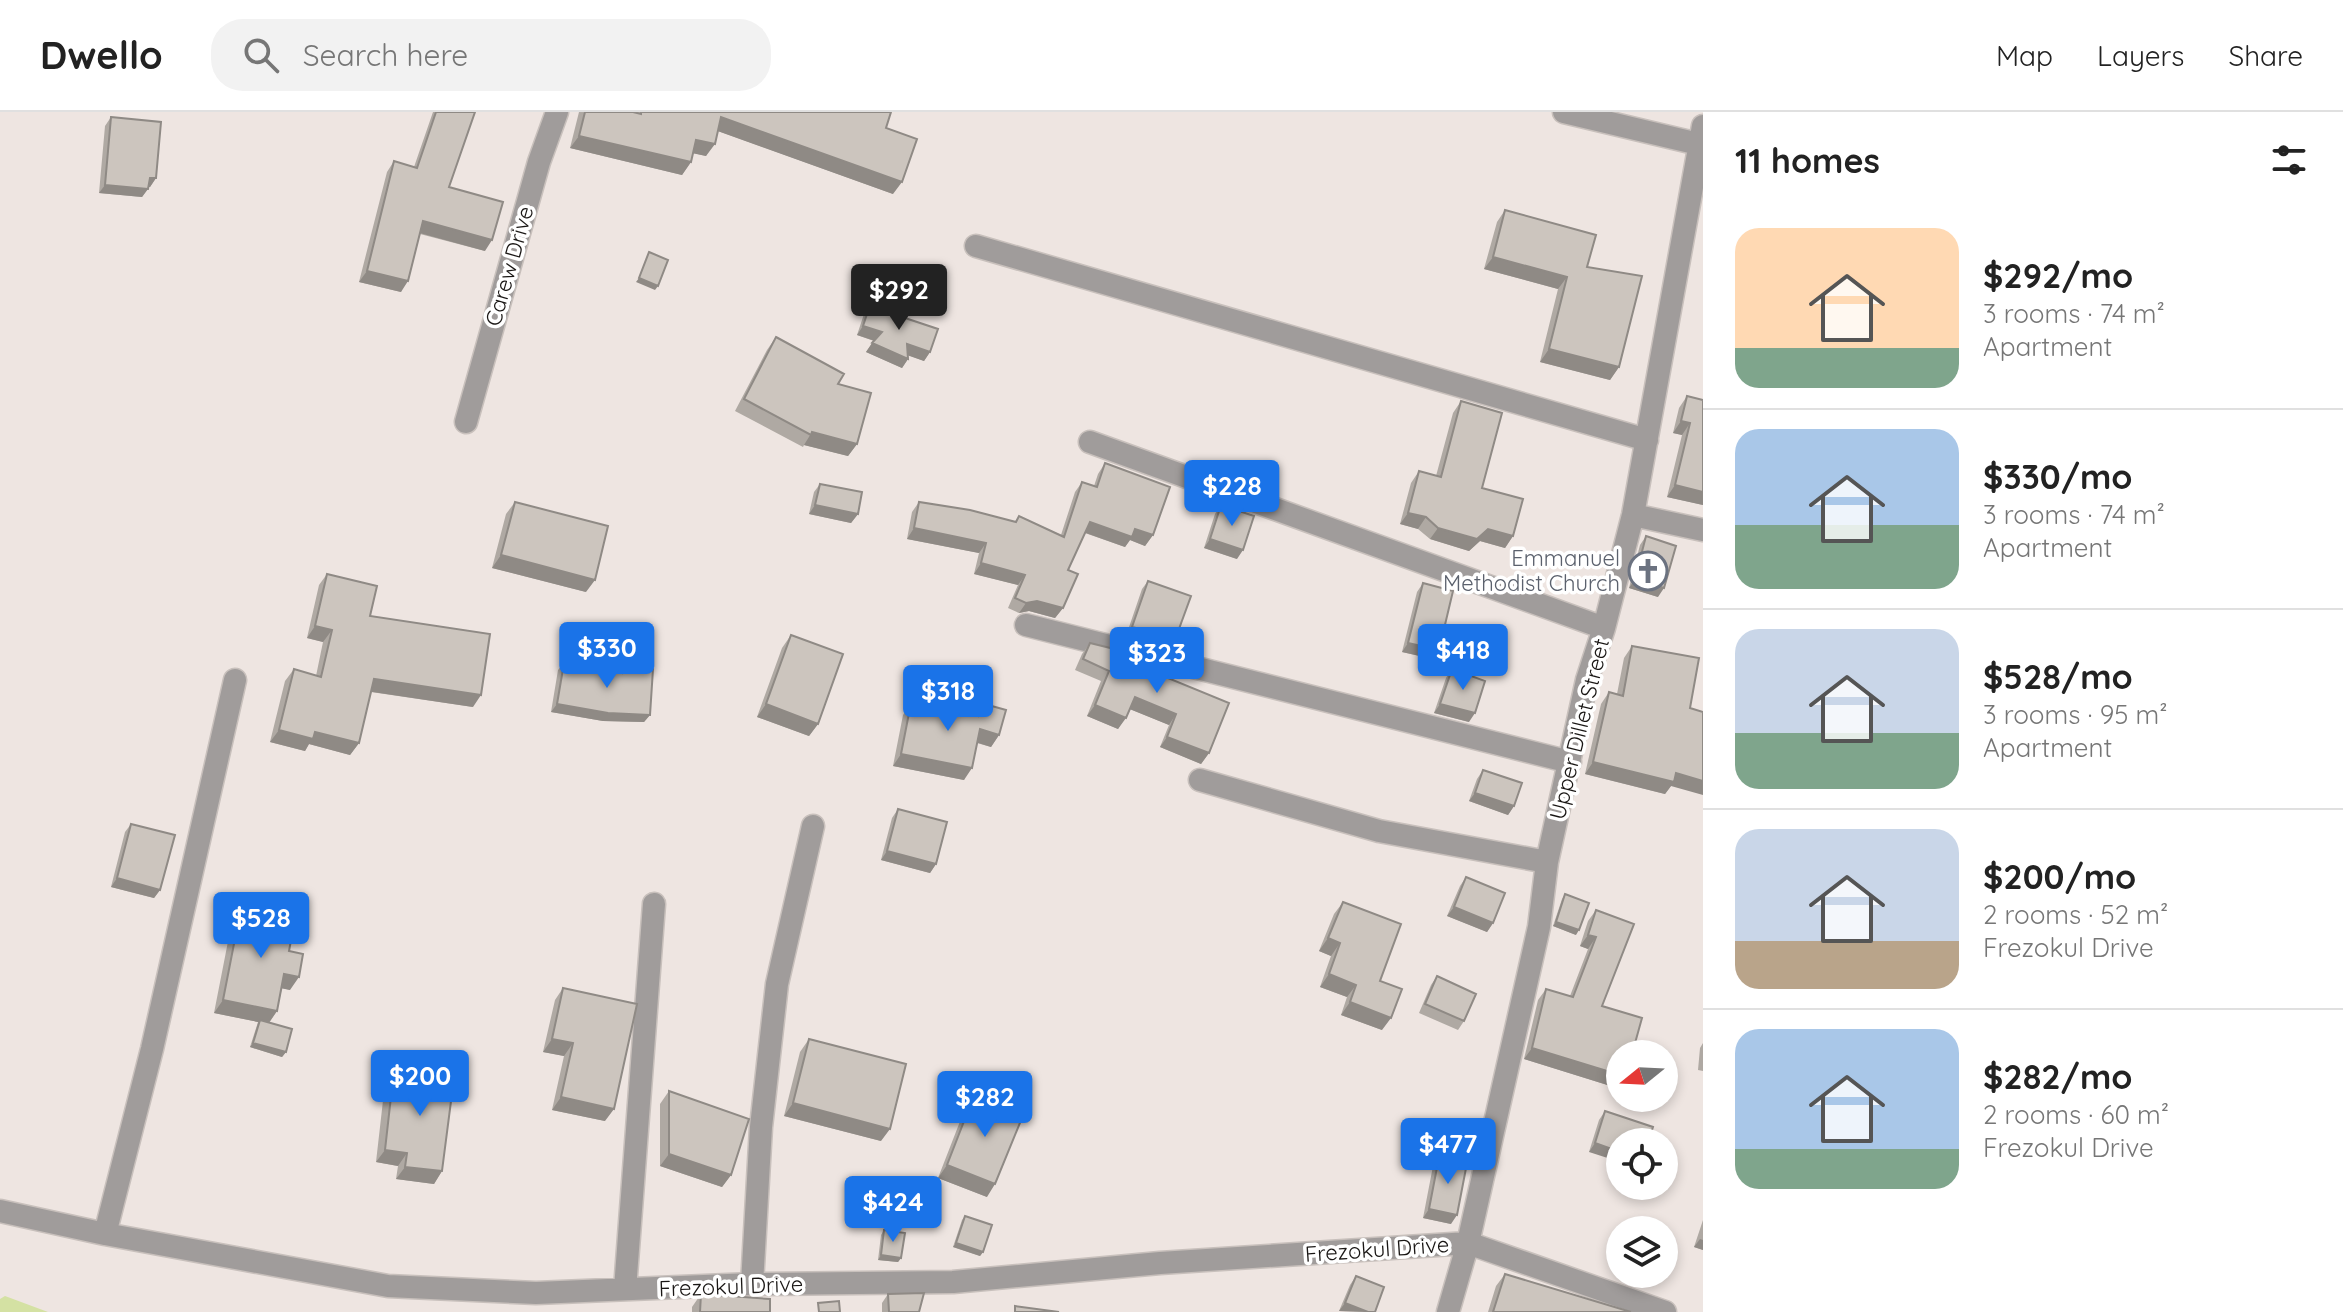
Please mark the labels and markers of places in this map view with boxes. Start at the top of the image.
pin: $292 [852,264,946,332]
pin: $228 [1185,460,1279,528]
place label: Emmanuel Methodist Church [1443,544,1620,597]
church icon: Emmanuel Methodist Church [1627,550,1669,592]
pin: $330 [560,622,654,690]
pin: $418 [1416,624,1510,692]
pin: $323 [1110,627,1204,695]
pin: $318 [901,665,995,733]
pin: $528 [214,892,308,960]
pin: $200 [373,1050,467,1118]
pin: $282 [938,1071,1032,1139]
pin: $477 [1401,1118,1495,1186]
pin: $424 [846,1176,940,1244]

